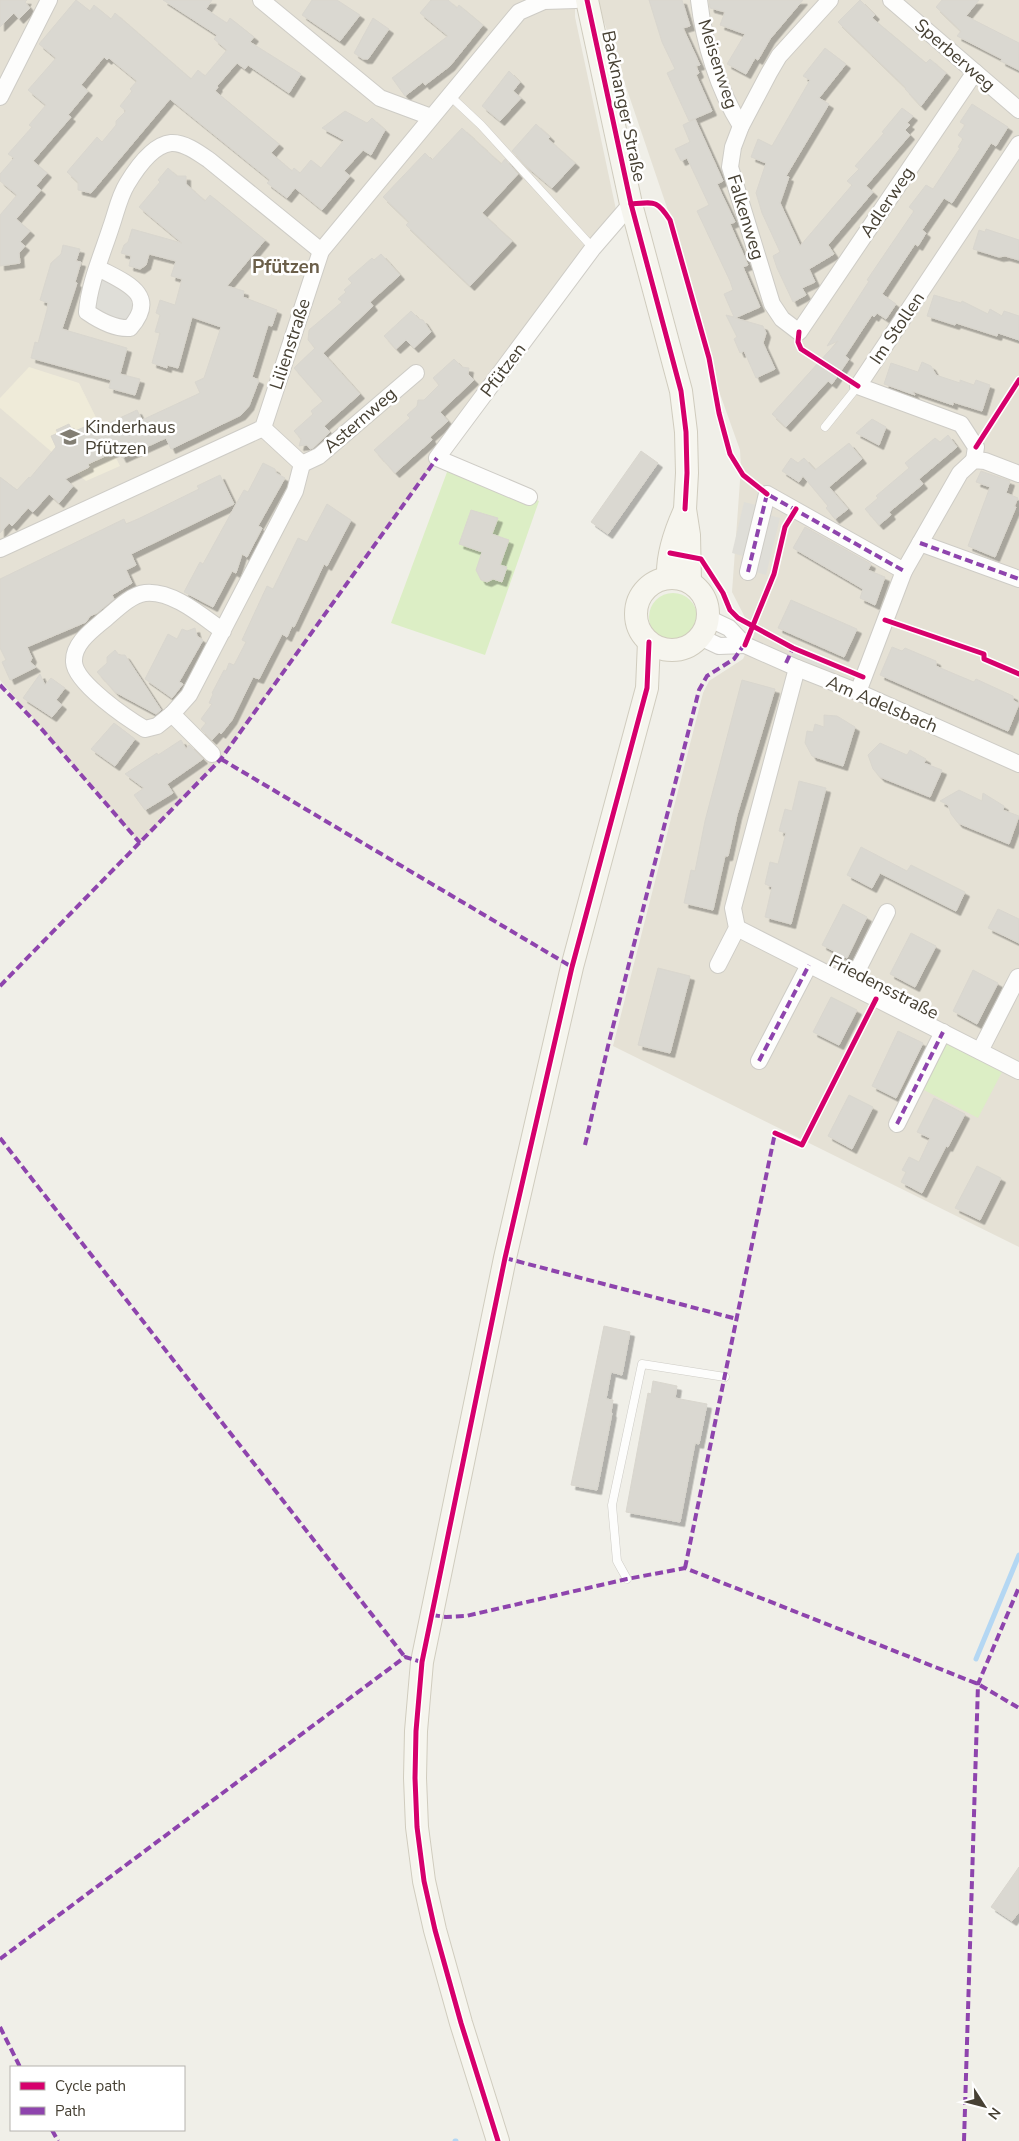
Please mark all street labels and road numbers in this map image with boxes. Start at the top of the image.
street label: Sperberweg [909,13,1001,97]
street label: Meisenweg [692,16,744,112]
street label: Backnanger Straße [596,28,652,184]
street label: Adlerweg [855,162,919,242]
street label: Falkenweg [722,171,770,263]
street label: Im Stollen [864,287,930,369]
street label: Lilienstraße [264,295,316,393]
street label: Pfützen [475,338,531,402]
street label: Asternweg [319,382,401,458]
street label: Am Adelsbach [823,670,941,738]
street label: Friedensstraße [825,949,943,1025]

